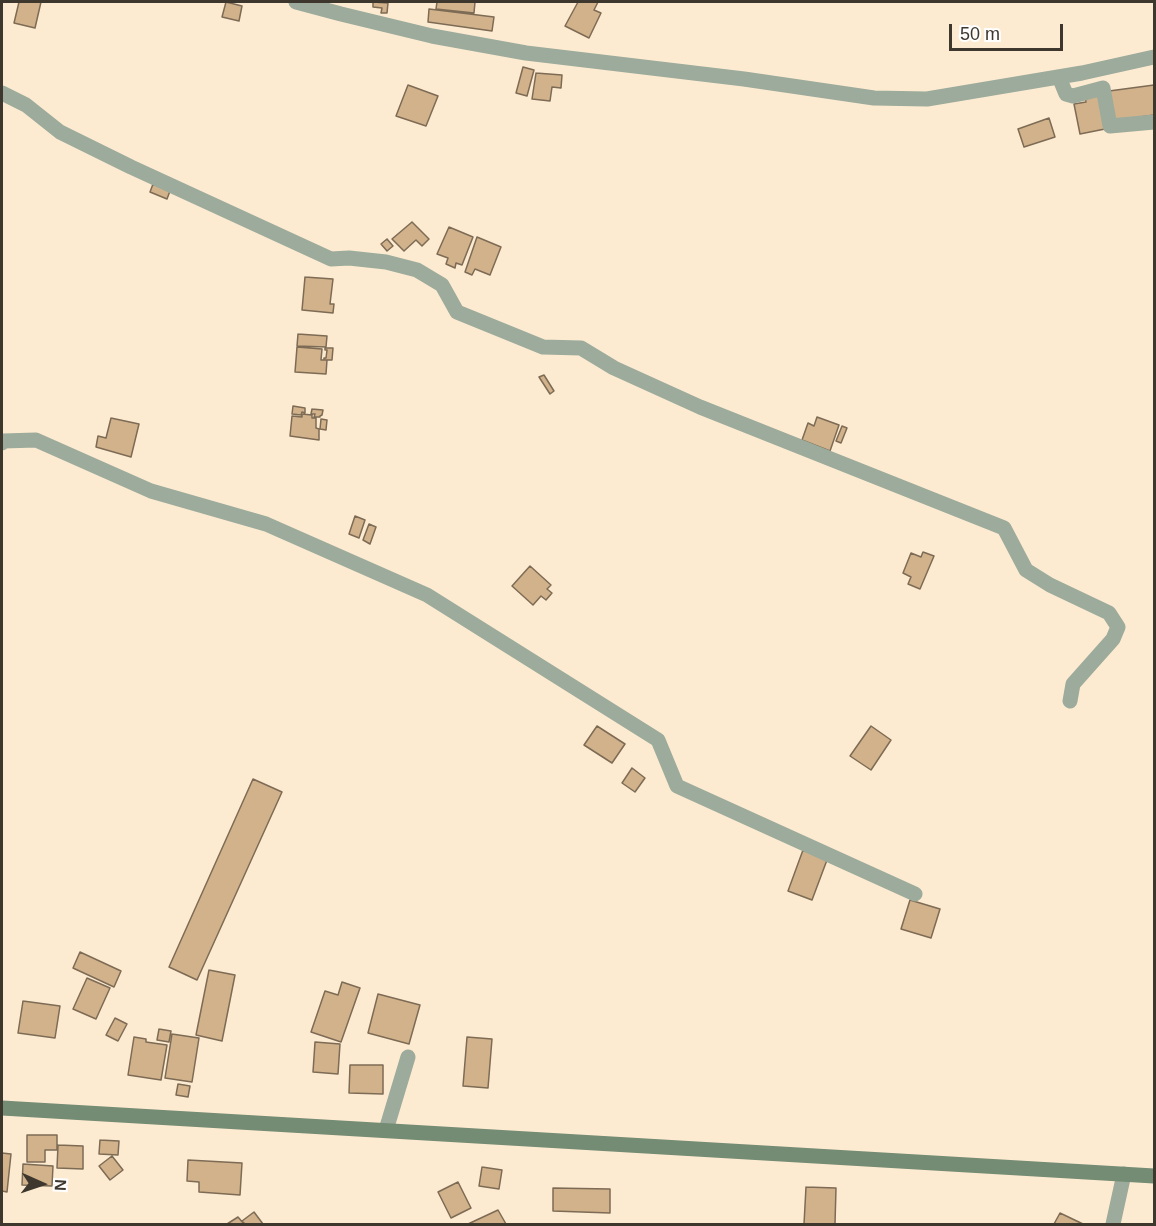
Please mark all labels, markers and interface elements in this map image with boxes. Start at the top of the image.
scale bar [952,12,1066,50]
text: 50 m [960,24,1000,44]
north arrow [12,1154,72,1214]
text: N [52,1179,69,1191]

